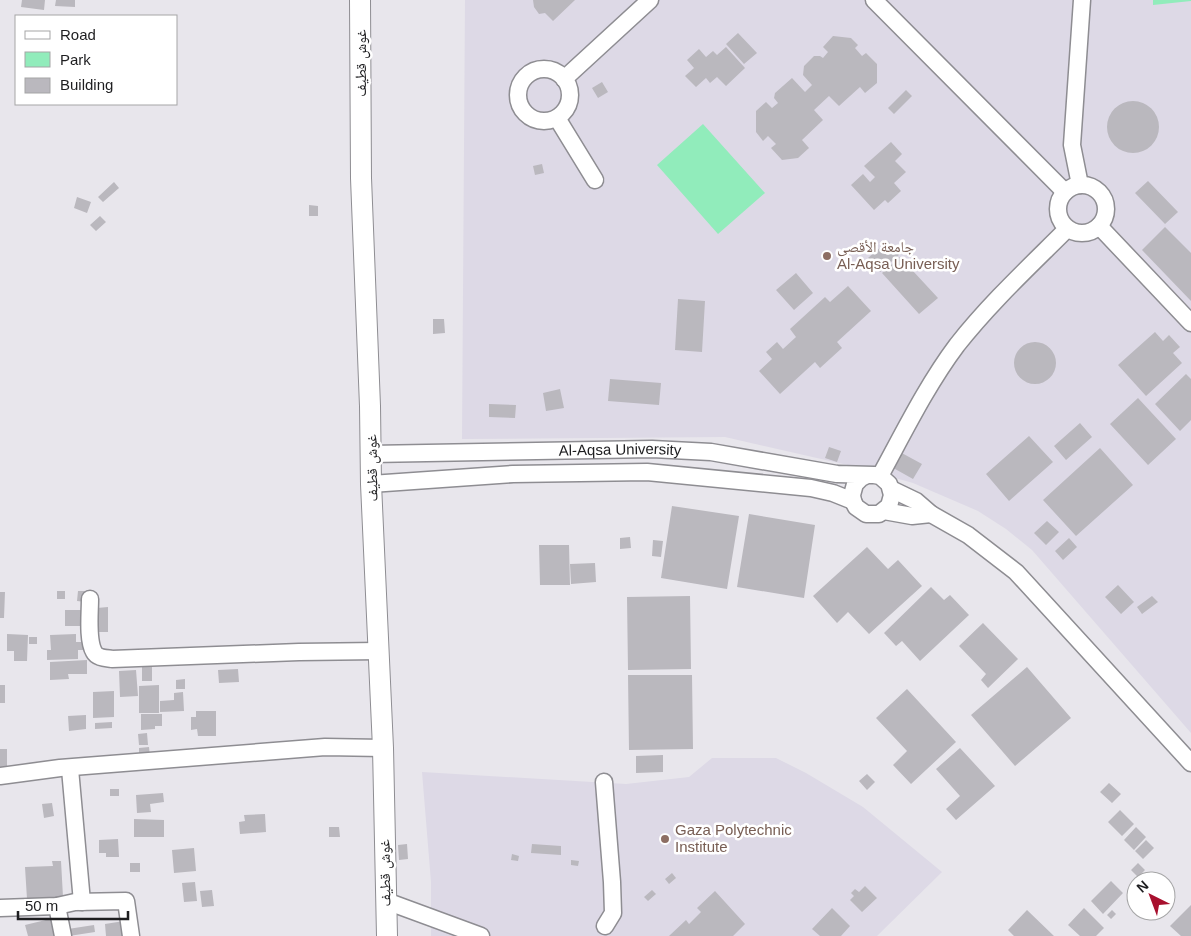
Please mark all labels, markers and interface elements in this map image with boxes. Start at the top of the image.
legend [15,15,178,105]
text: Road [60,26,96,43]
street label: غوش قطيف [352,29,371,97]
text: Park [60,51,91,68]
text: Building [60,76,113,93]
place label: جامعة الأقصى Al-Aqsa University [837,238,960,272]
marker: جامعة الأقصى Al-Aqsa University [821,250,833,262]
street label: غوش قطيف [362,434,383,502]
street label: Al-Aqsa University [558,440,682,459]
place label: Gaza Polytechnic Institute [675,821,792,855]
marker: Gaza Polytechnic Institute [659,833,671,845]
street label: غوش قطيف [375,839,396,907]
north arrow [1126,871,1176,921]
text: N [1133,877,1151,896]
scale bar [18,888,128,920]
text: 50 m [25,897,58,914]

